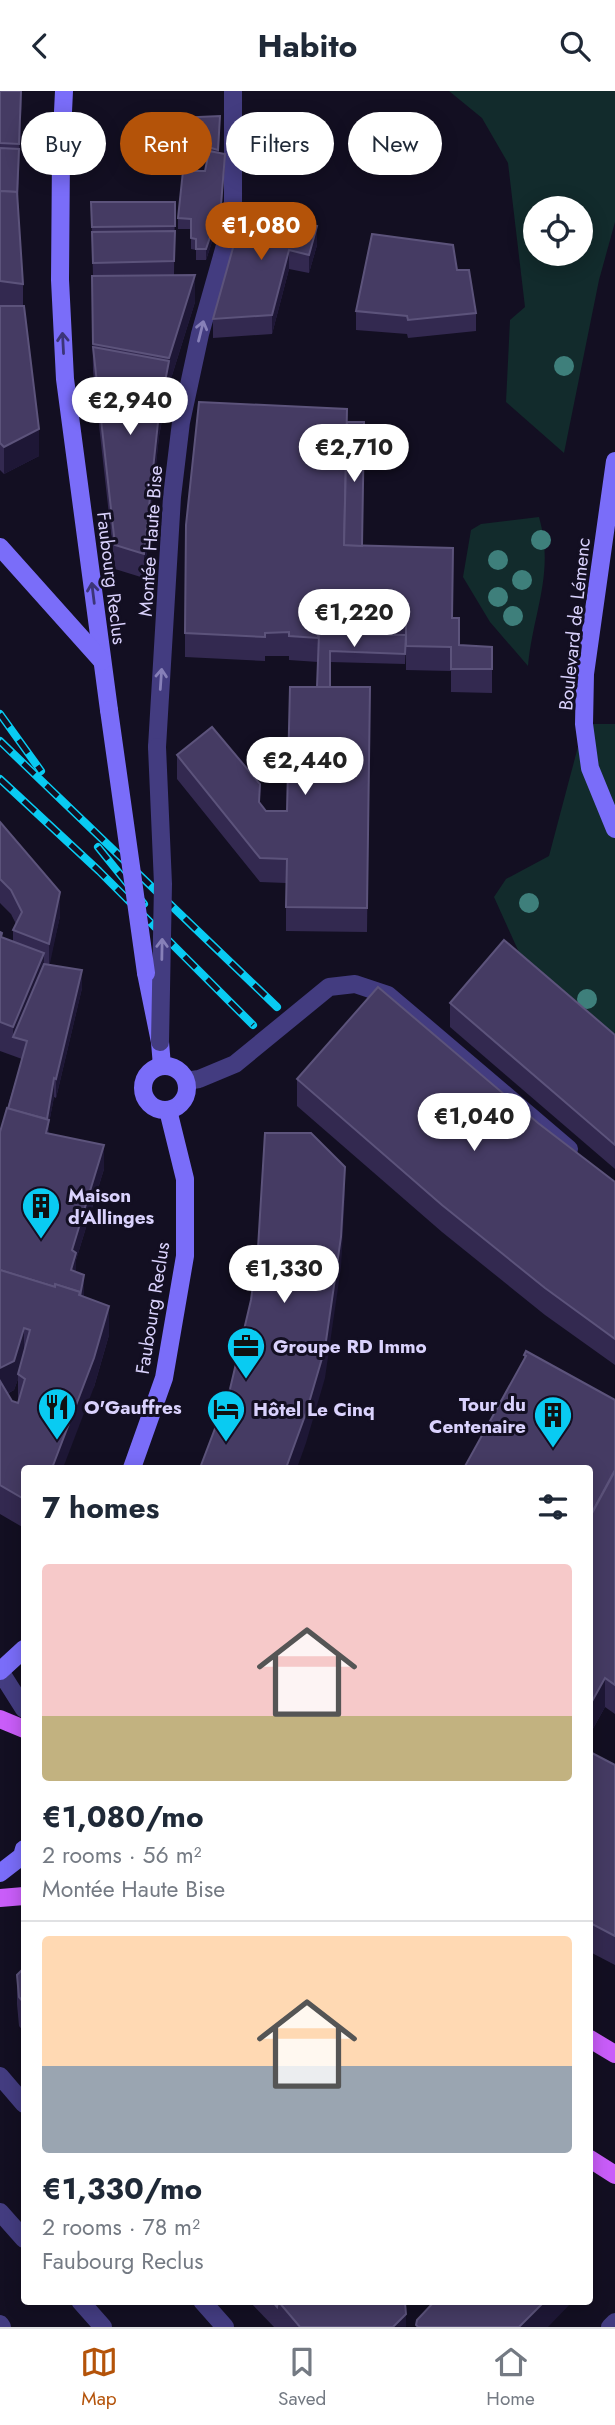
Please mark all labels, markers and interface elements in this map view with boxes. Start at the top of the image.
text: Habito [257,23,358,69]
icon: back [21,27,59,65]
icon: search [556,27,594,65]
chip: Buy [21,112,106,175]
chip: Rent [120,112,212,175]
chip: Filters [226,112,334,175]
chip: New [348,112,442,175]
map controls [523,196,593,266]
button: locate [523,196,593,266]
pin: €1,080 [204,202,318,262]
text: €1,080 [221,208,301,242]
one-way arrow [195,321,208,343]
one-way arrow [57,332,70,355]
pin: €2,940 [73,377,187,437]
text: €2,940 [88,383,172,417]
pin: €2,710 [297,425,411,484]
text: €2,710 [315,430,393,464]
street label: Montée Haute Bise [132,464,169,617]
street label: Faubourg Reclus [90,510,133,646]
street label: Boulevard de Lémenc [552,536,597,712]
one-way arrow [87,583,100,605]
pin: €1,220 [297,589,411,649]
text: €1,220 [314,595,394,629]
one-way arrow [155,667,168,690]
pin: €2,440 [248,737,362,797]
text: €2,440 [263,743,347,777]
one-way arrow [156,938,169,961]
pin: €1,040 [417,1093,531,1153]
text: €1,040 [434,1099,514,1133]
place label: Maison d'Allinges [68,1182,155,1231]
building icon: Maison d'Allinges [20,1185,62,1240]
street label: Faubourg Reclus [129,1240,176,1376]
pin: €1,330 [227,1245,341,1305]
text: €1,330 [245,1251,323,1285]
office icon: Groupe RD Immo [225,1325,267,1380]
place label: Groupe RD Immo [273,1333,427,1360]
restaurant icon: O'Gauffres [36,1386,78,1441]
hotel icon: Hôtel Le Cinq [205,1388,247,1443]
place label: Tour du Centenaire [429,1391,526,1440]
place label: O'Gauffres [84,1394,182,1421]
building icon: Tour du Centenaire [532,1394,574,1449]
place label: Hôtel Le Cinq [253,1396,375,1423]
text: 7 homes [42,1486,159,1529]
icon: filters [534,1488,572,1526]
icon: home [244,1609,370,1735]
text: €1,080/mo [42,1795,204,1838]
text: 2 rooms · 56 m² [42,1838,202,1872]
text: Montée Haute Bise [42,1872,225,1906]
icon: home [244,1981,370,2107]
text: €1,330/mo [42,2167,202,2210]
text: 2 rooms · 78 m² [42,2210,200,2244]
text: Faubourg Reclus [42,2244,204,2278]
tab: Map [80,2343,118,2412]
tab: Saved [278,2343,326,2412]
tab: Home [486,2343,535,2412]

